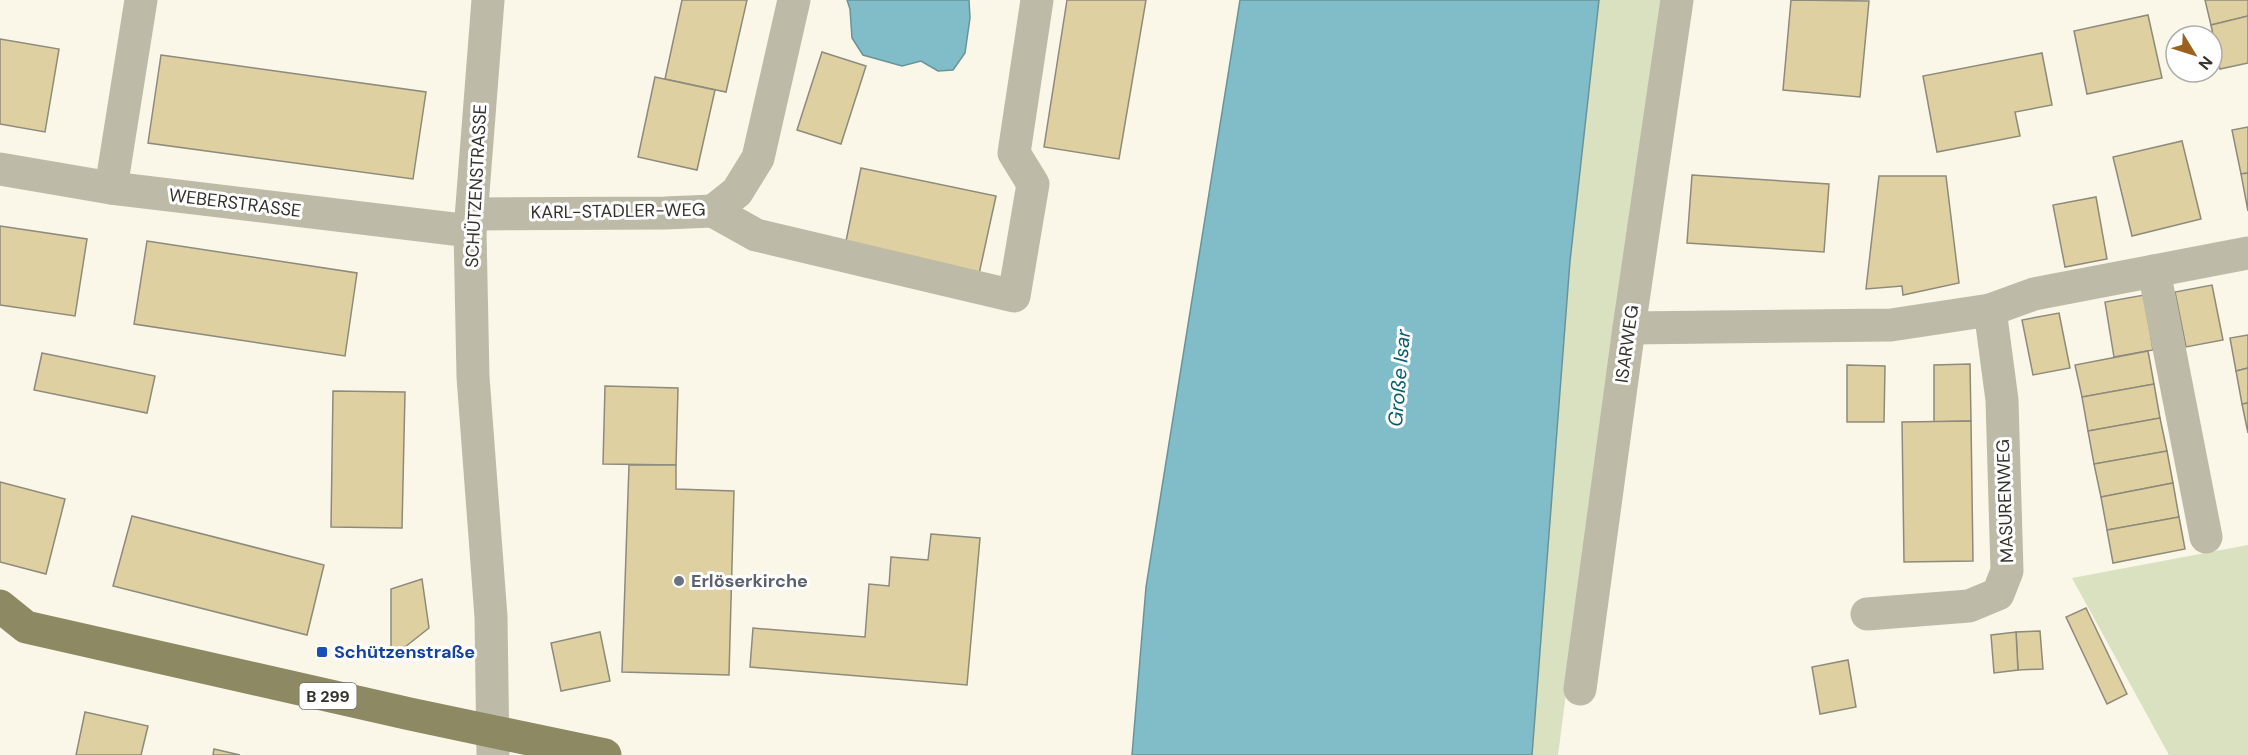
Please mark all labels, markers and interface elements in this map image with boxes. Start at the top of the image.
north arrow [2164,24,2224,84]
text: N [2194,52,2217,74]
street label: SCHÜTZENSTRASSE [460,104,492,268]
street label: WEBERSTRASSE [167,183,303,223]
street label: KARL-STADLER-WEG [530,197,706,225]
street label: ISARWEG [1610,304,1644,384]
water label: Große Isar [1382,328,1416,428]
street label: MASURENWEG [1991,439,2019,563]
place label: Erlöserkirche [691,569,808,593]
marker: Erlöserkirche [672,574,686,588]
place label: Schützenstraße [334,640,475,664]
marker: Schützenstraße [315,645,329,659]
road number: B 299 [300,683,356,709]

